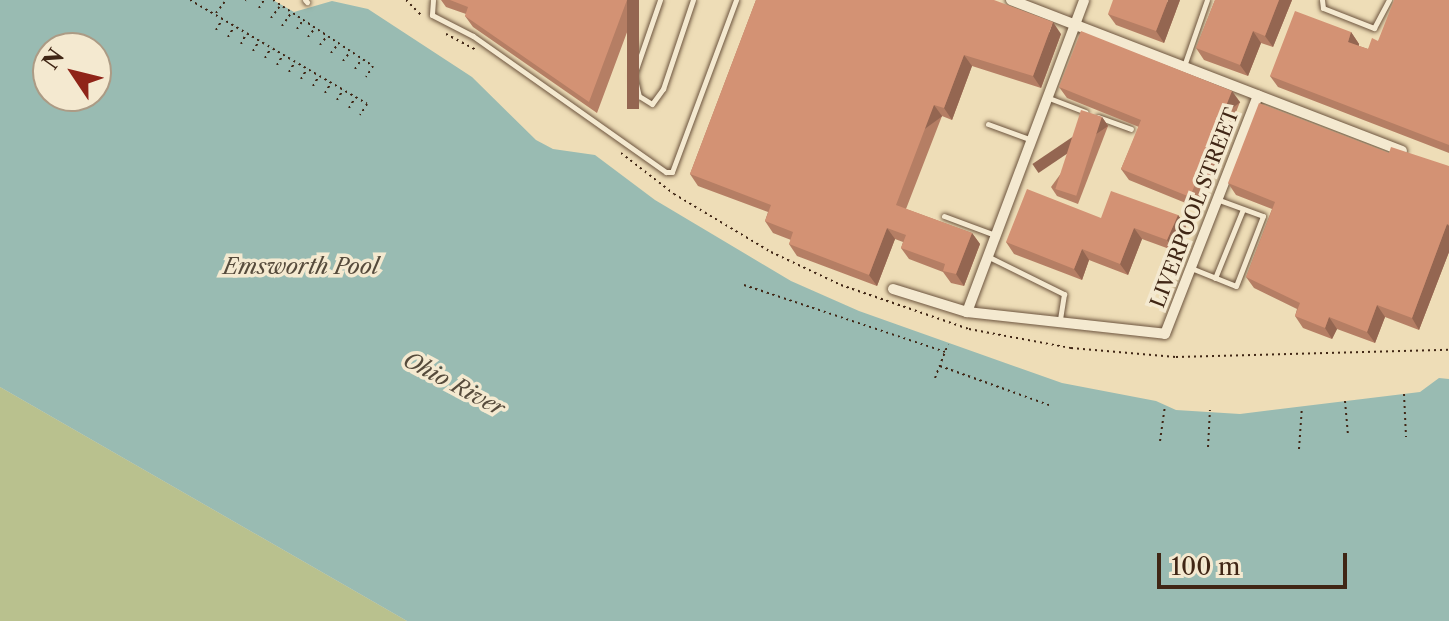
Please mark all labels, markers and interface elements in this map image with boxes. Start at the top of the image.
north arrow [32,32,112,112]
text: N [37,44,70,75]
street label: LIVERPOOL STREET [1146,105,1244,311]
water label: Emsworth Pool [223,254,379,280]
water label: Ohio River [399,346,509,422]
scale bar [1161,537,1351,587]
text: 100 m [1171,552,1240,581]

